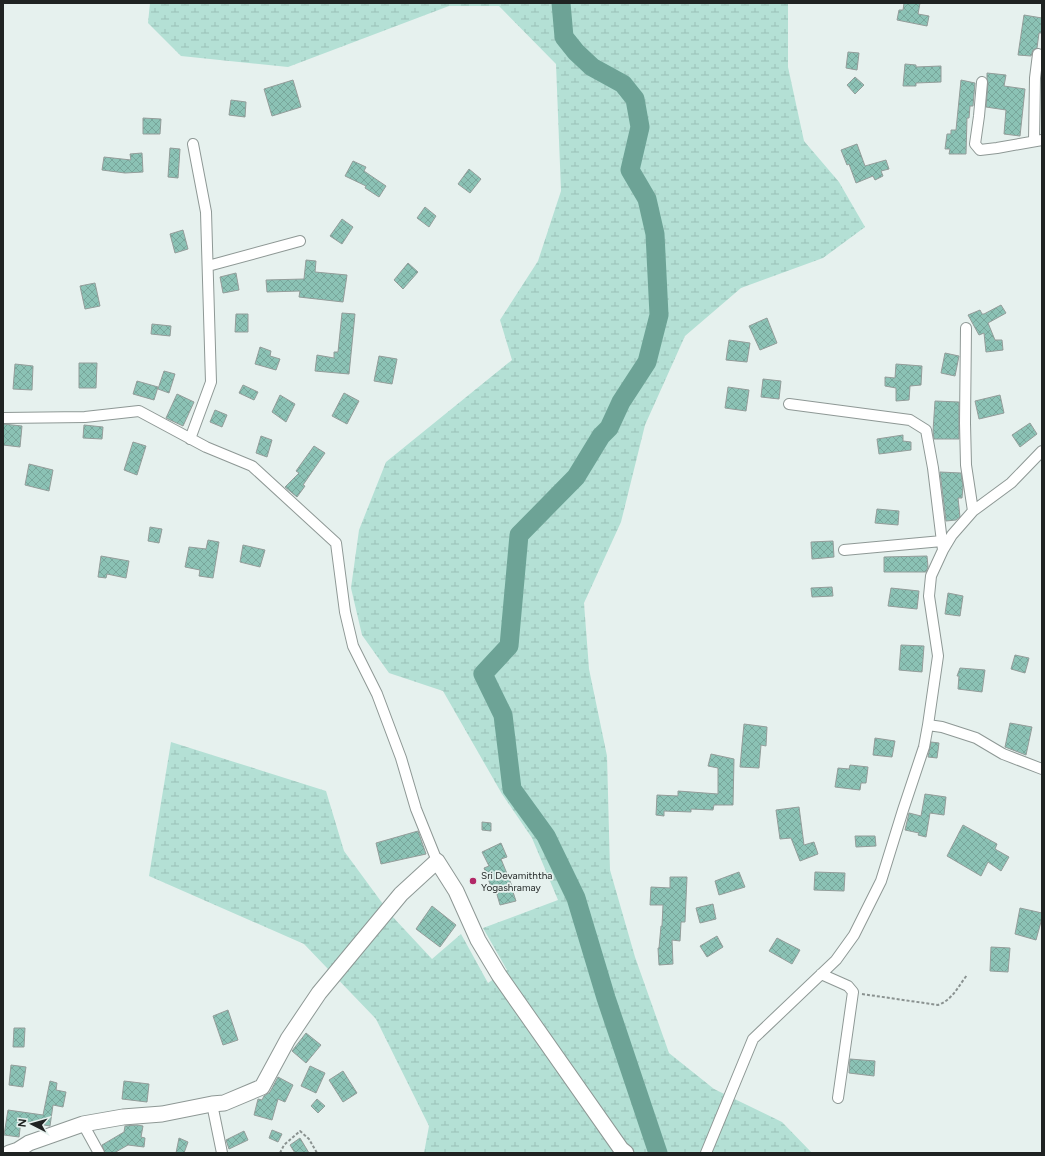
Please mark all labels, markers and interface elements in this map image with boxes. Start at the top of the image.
place label: Sri Devamiththa Yogashramay [481,869,552,894]
marker: Sri Devamiththa Yogashramay [468,876,478,886]
north arrow [12,1104,52,1144]
text: N [16,1118,29,1128]

